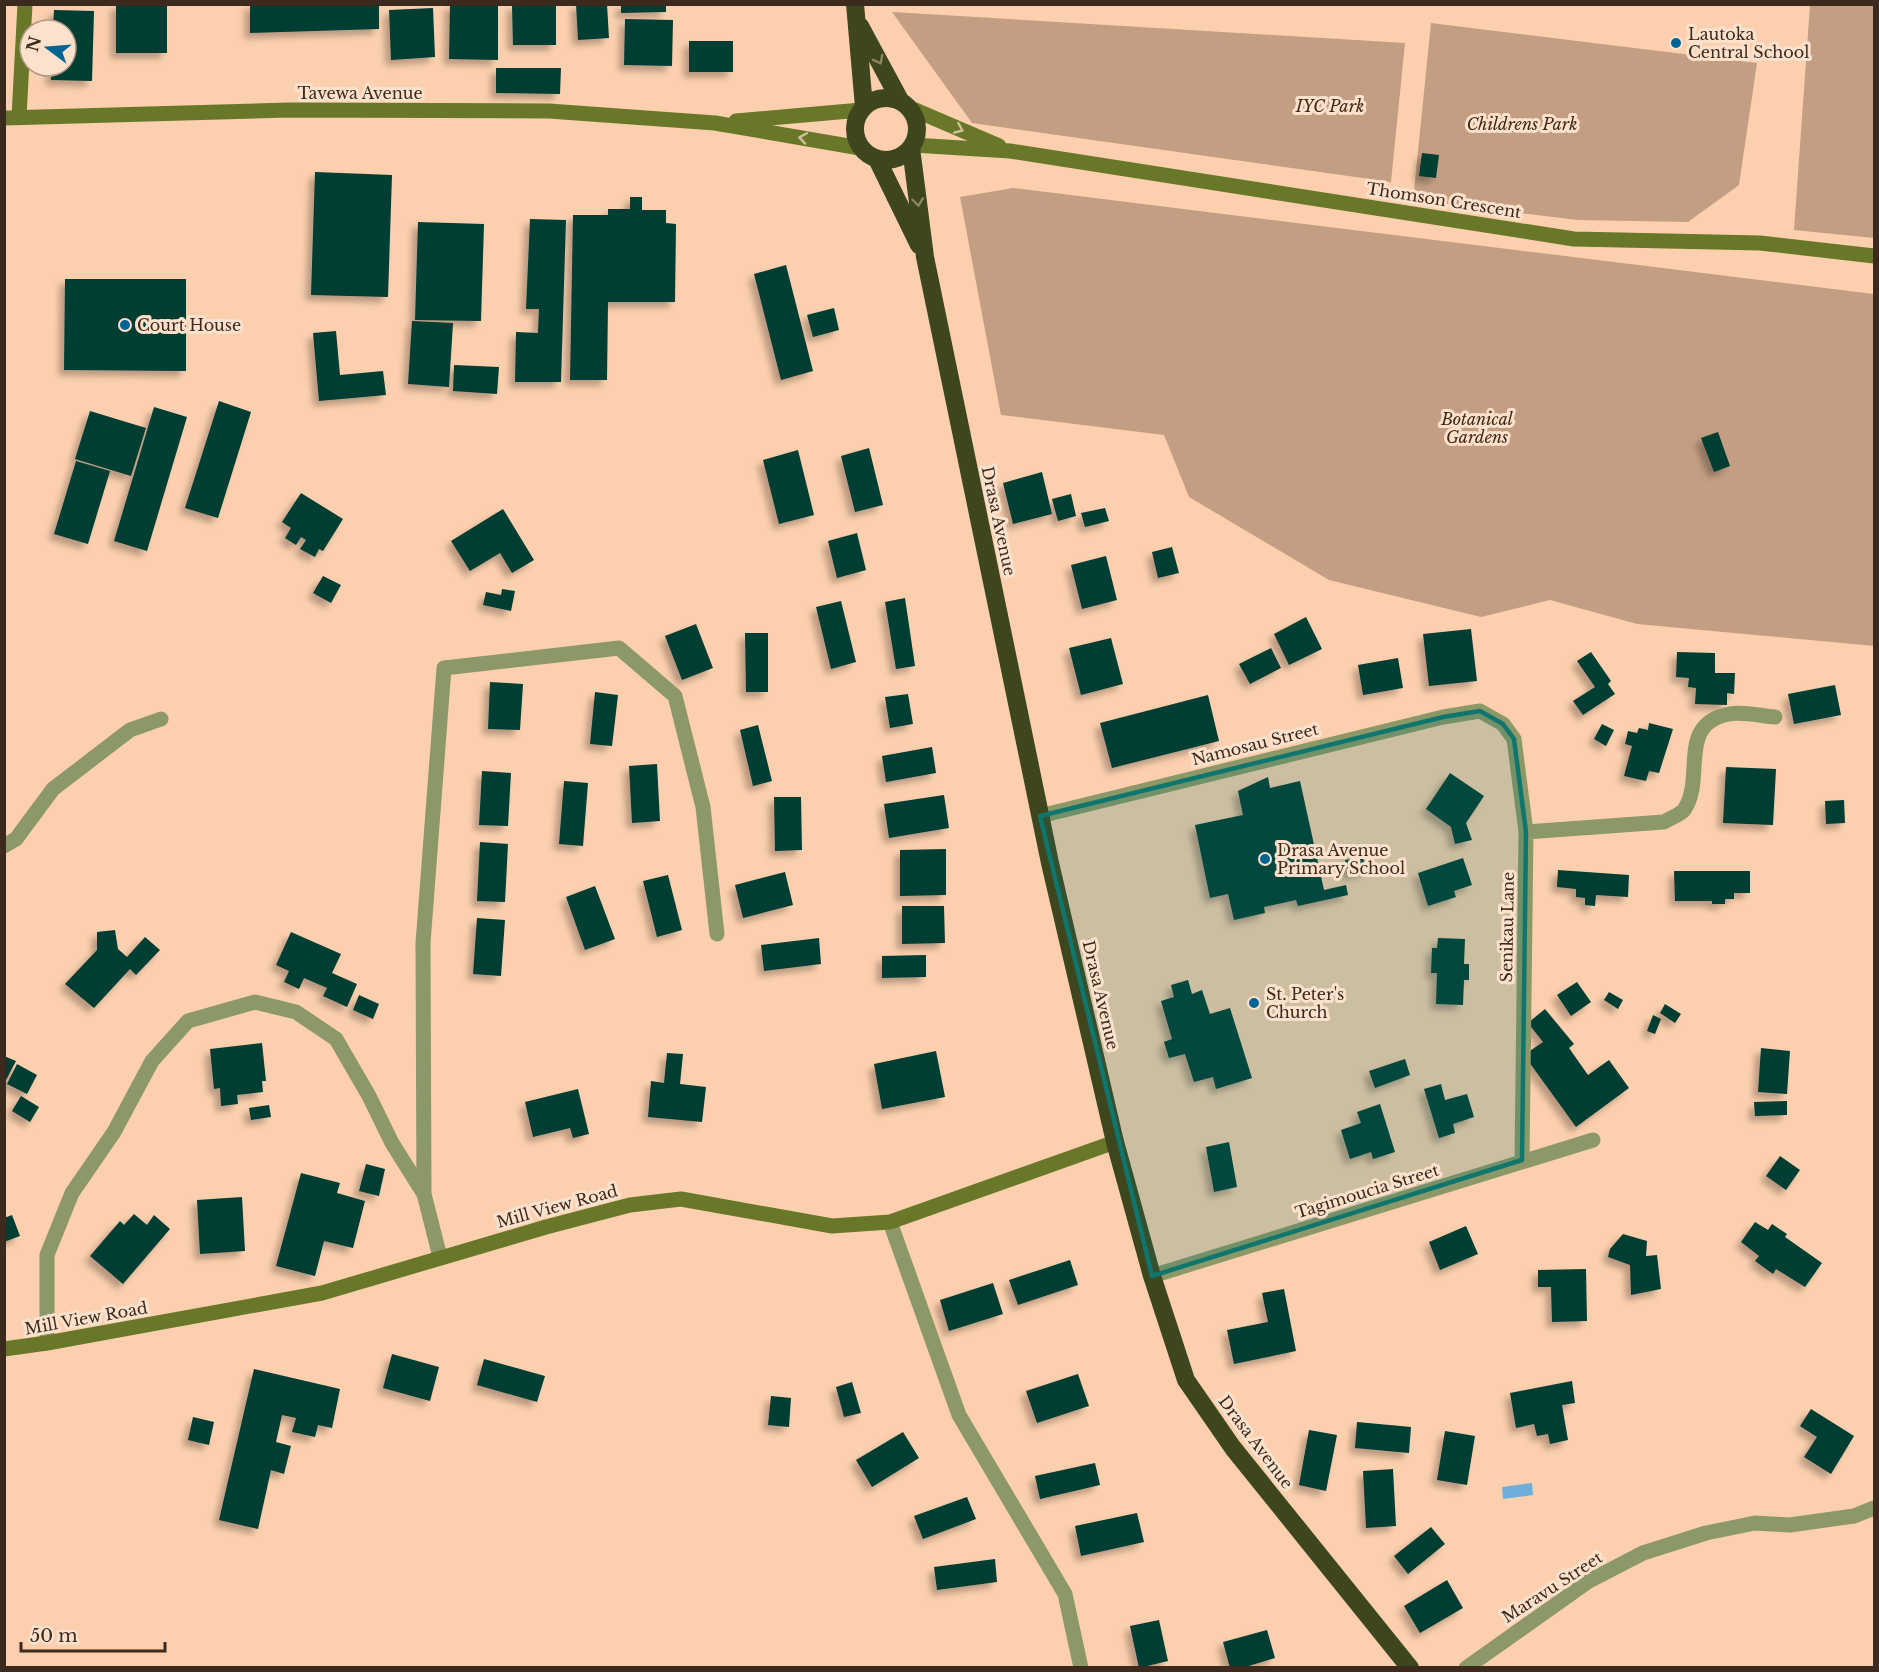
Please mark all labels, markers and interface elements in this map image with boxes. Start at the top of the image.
north arrow [18,18,78,78]
place label: Lautoka Central School [1688,24,1809,62]
text: N [22,34,45,54]
marker: Lautoka Central School [1669,36,1683,50]
one-way arrow [872,54,883,65]
street label: Tavewa Avenue [297,83,423,103]
park label: IYC Park [1295,96,1364,116]
park label: Childrens Park [1467,114,1577,134]
one-way arrow [953,122,964,134]
one-way arrow [798,132,808,145]
street label: Thomson Crescent [1365,178,1523,222]
one-way arrow [912,198,924,207]
place label: Court House [137,315,241,335]
marker: Court House [118,318,132,332]
park label: Botanical Gardens [1440,409,1514,447]
street label: Drasa Avenue [978,464,1020,578]
street label: Namosau Street [1190,719,1320,769]
place label: Drasa Avenue Primary School [1277,840,1405,878]
marker: Drasa Avenue Primary School [1258,852,1272,866]
street label: Senikau Lane [1496,871,1518,983]
street label: Drasa Avenue [1079,938,1123,1052]
place label: St. Peter's Church [1266,984,1344,1022]
marker: St. Peter's Church [1247,996,1261,1010]
street label: Tagimoucia Street [1293,1160,1441,1222]
street label: Mill View Road [494,1180,620,1232]
street label: Mill View Road [23,1297,149,1339]
street label: Drasa Avenue [1214,1391,1298,1493]
street label: Maravu Street [1498,1547,1606,1627]
scale bar [21,1615,165,1653]
text: 50 m [30,1625,78,1647]

